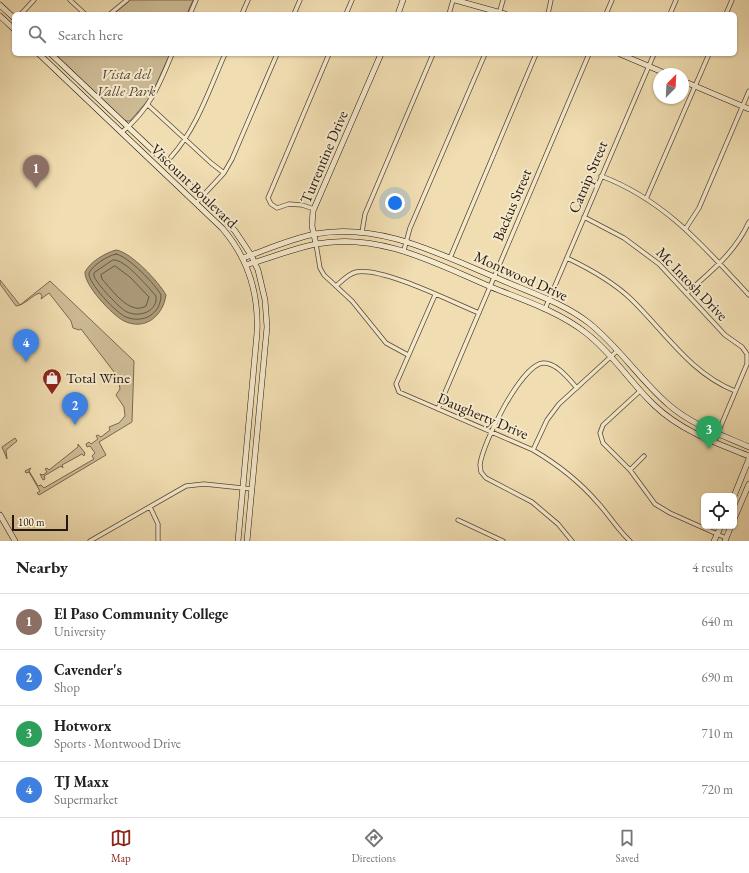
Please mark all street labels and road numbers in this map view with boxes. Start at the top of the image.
street label: Turrentine Drive [295,107,352,206]
street label: Catnip Street [564,138,611,216]
street label: Viscount Boulevard [147,139,242,232]
street label: Backus Street [488,166,535,244]
street label: Mc Intosh Drive [652,243,732,325]
street label: Montwood Drive [471,246,571,305]
street label: Daugherty Drive [435,388,532,443]

